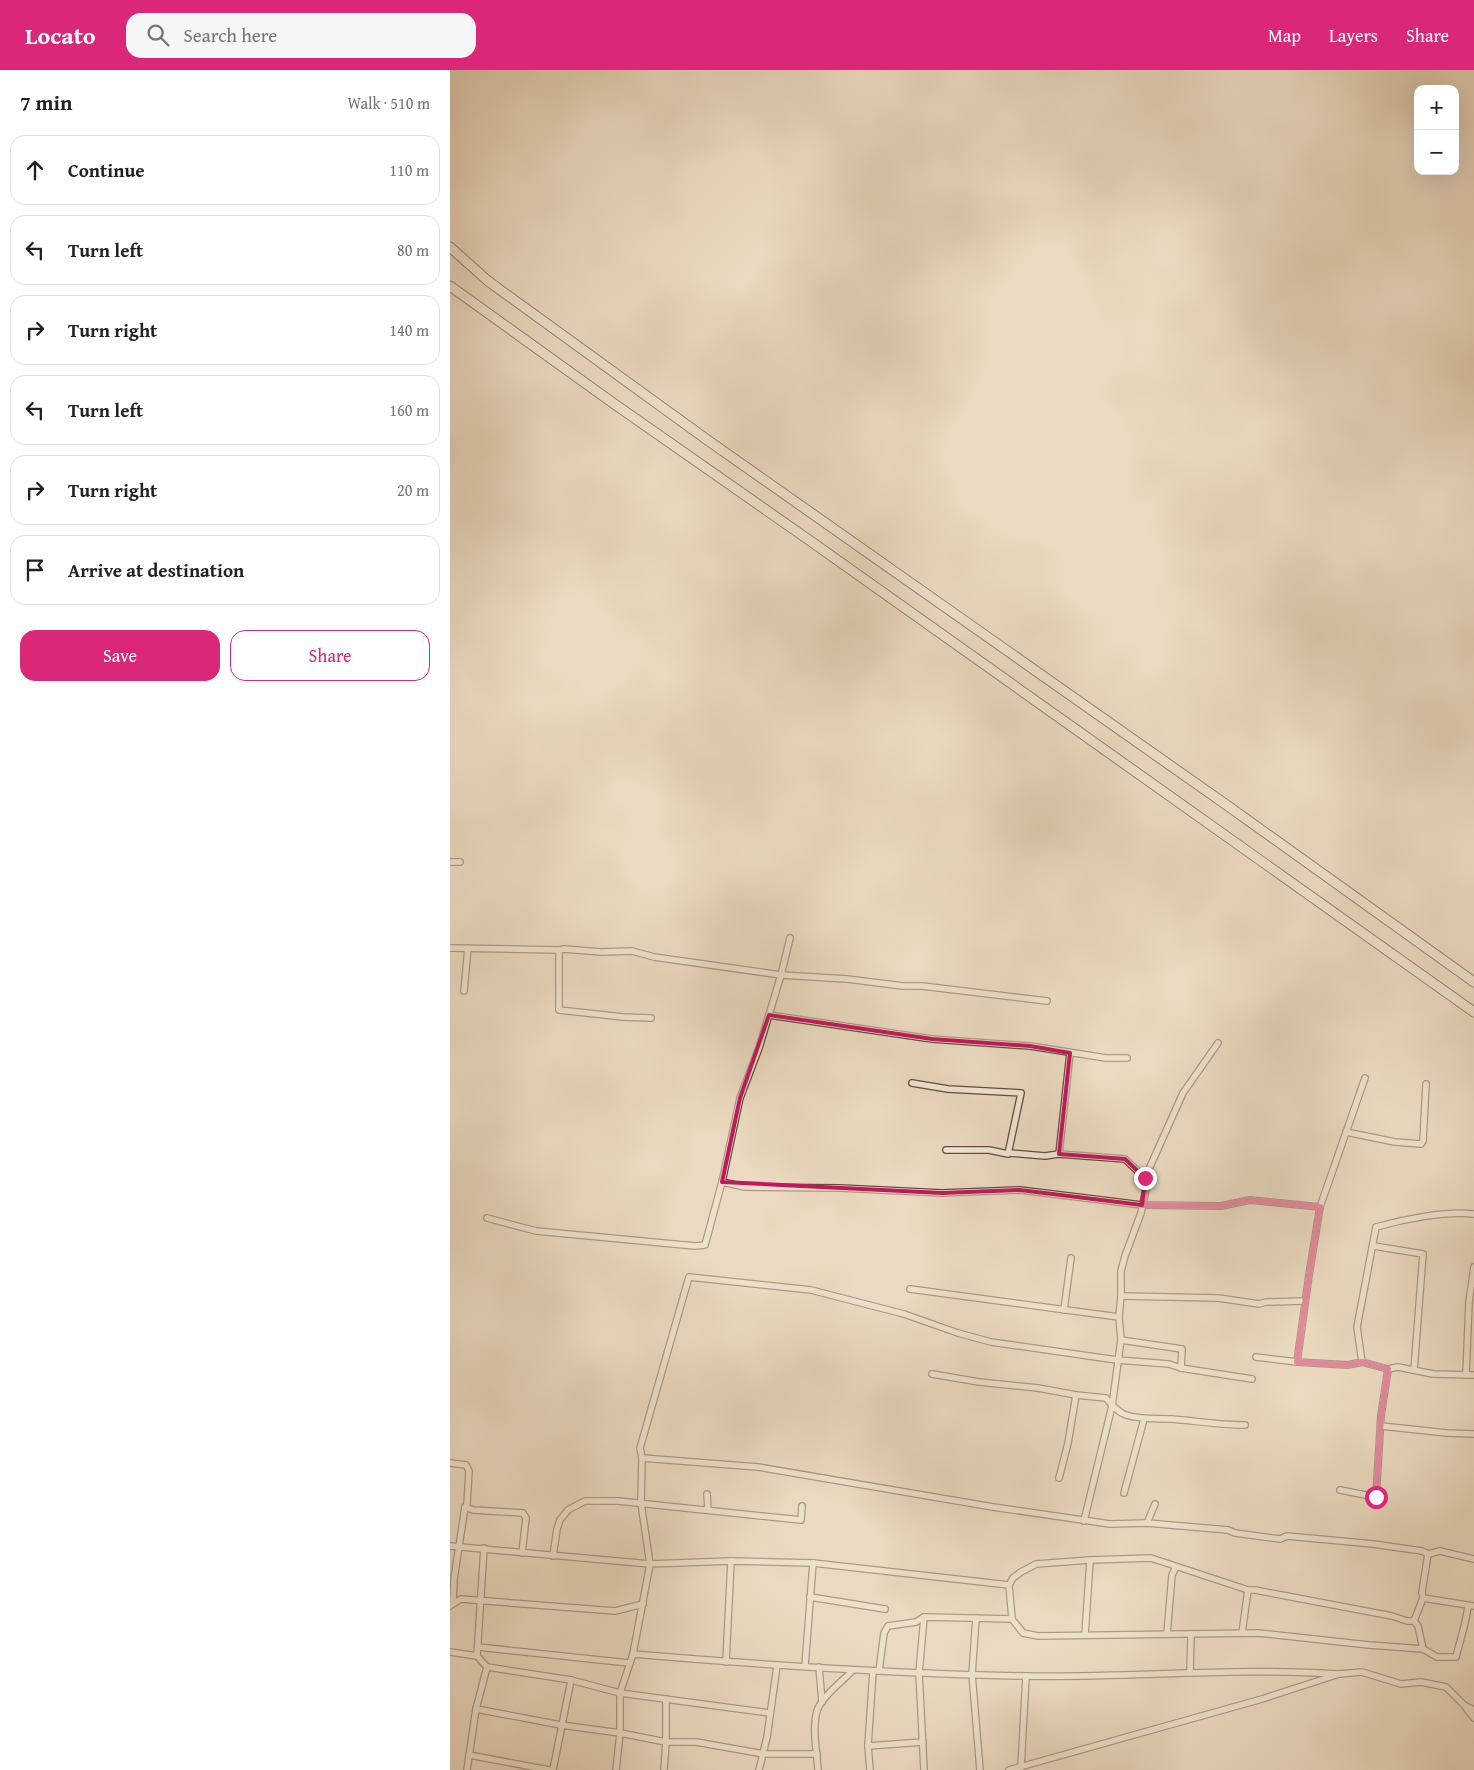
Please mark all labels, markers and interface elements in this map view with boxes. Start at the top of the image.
search box [126,13,476,58]
text: Locato [25,18,96,53]
icon: search [144,21,172,49]
text: Search here [184,21,277,49]
text: Map [1268,22,1301,49]
text: Layers [1329,22,1378,49]
text: Share [1406,22,1449,49]
map controls [1414,85,1459,175]
button: + [1414,85,1459,130]
text: 7 min [20,87,72,118]
text: Walk · 510 m [347,91,430,115]
button: − [1414,130,1459,175]
icon: ahead [21,156,49,184]
text: Continue [68,156,145,184]
text: 110 m [389,158,429,182]
icon: left [21,236,49,264]
text: Turn left [68,236,143,264]
text: 80 m [397,238,429,262]
icon: right [21,316,49,344]
text: Turn right [68,316,157,344]
text: 140 m [389,318,429,342]
icon: left [21,396,49,424]
text: Turn left [68,396,143,424]
text: 160 m [389,398,429,422]
icon: right [21,476,49,504]
text: Turn right [68,476,157,504]
text: 20 m [397,478,429,502]
icon: arrive [21,556,49,584]
text: Arrive at destination [68,556,244,584]
button: Save [20,630,220,681]
button: Share [230,630,430,681]
route end [1134,1167,1157,1190]
route start [1365,1486,1388,1509]

